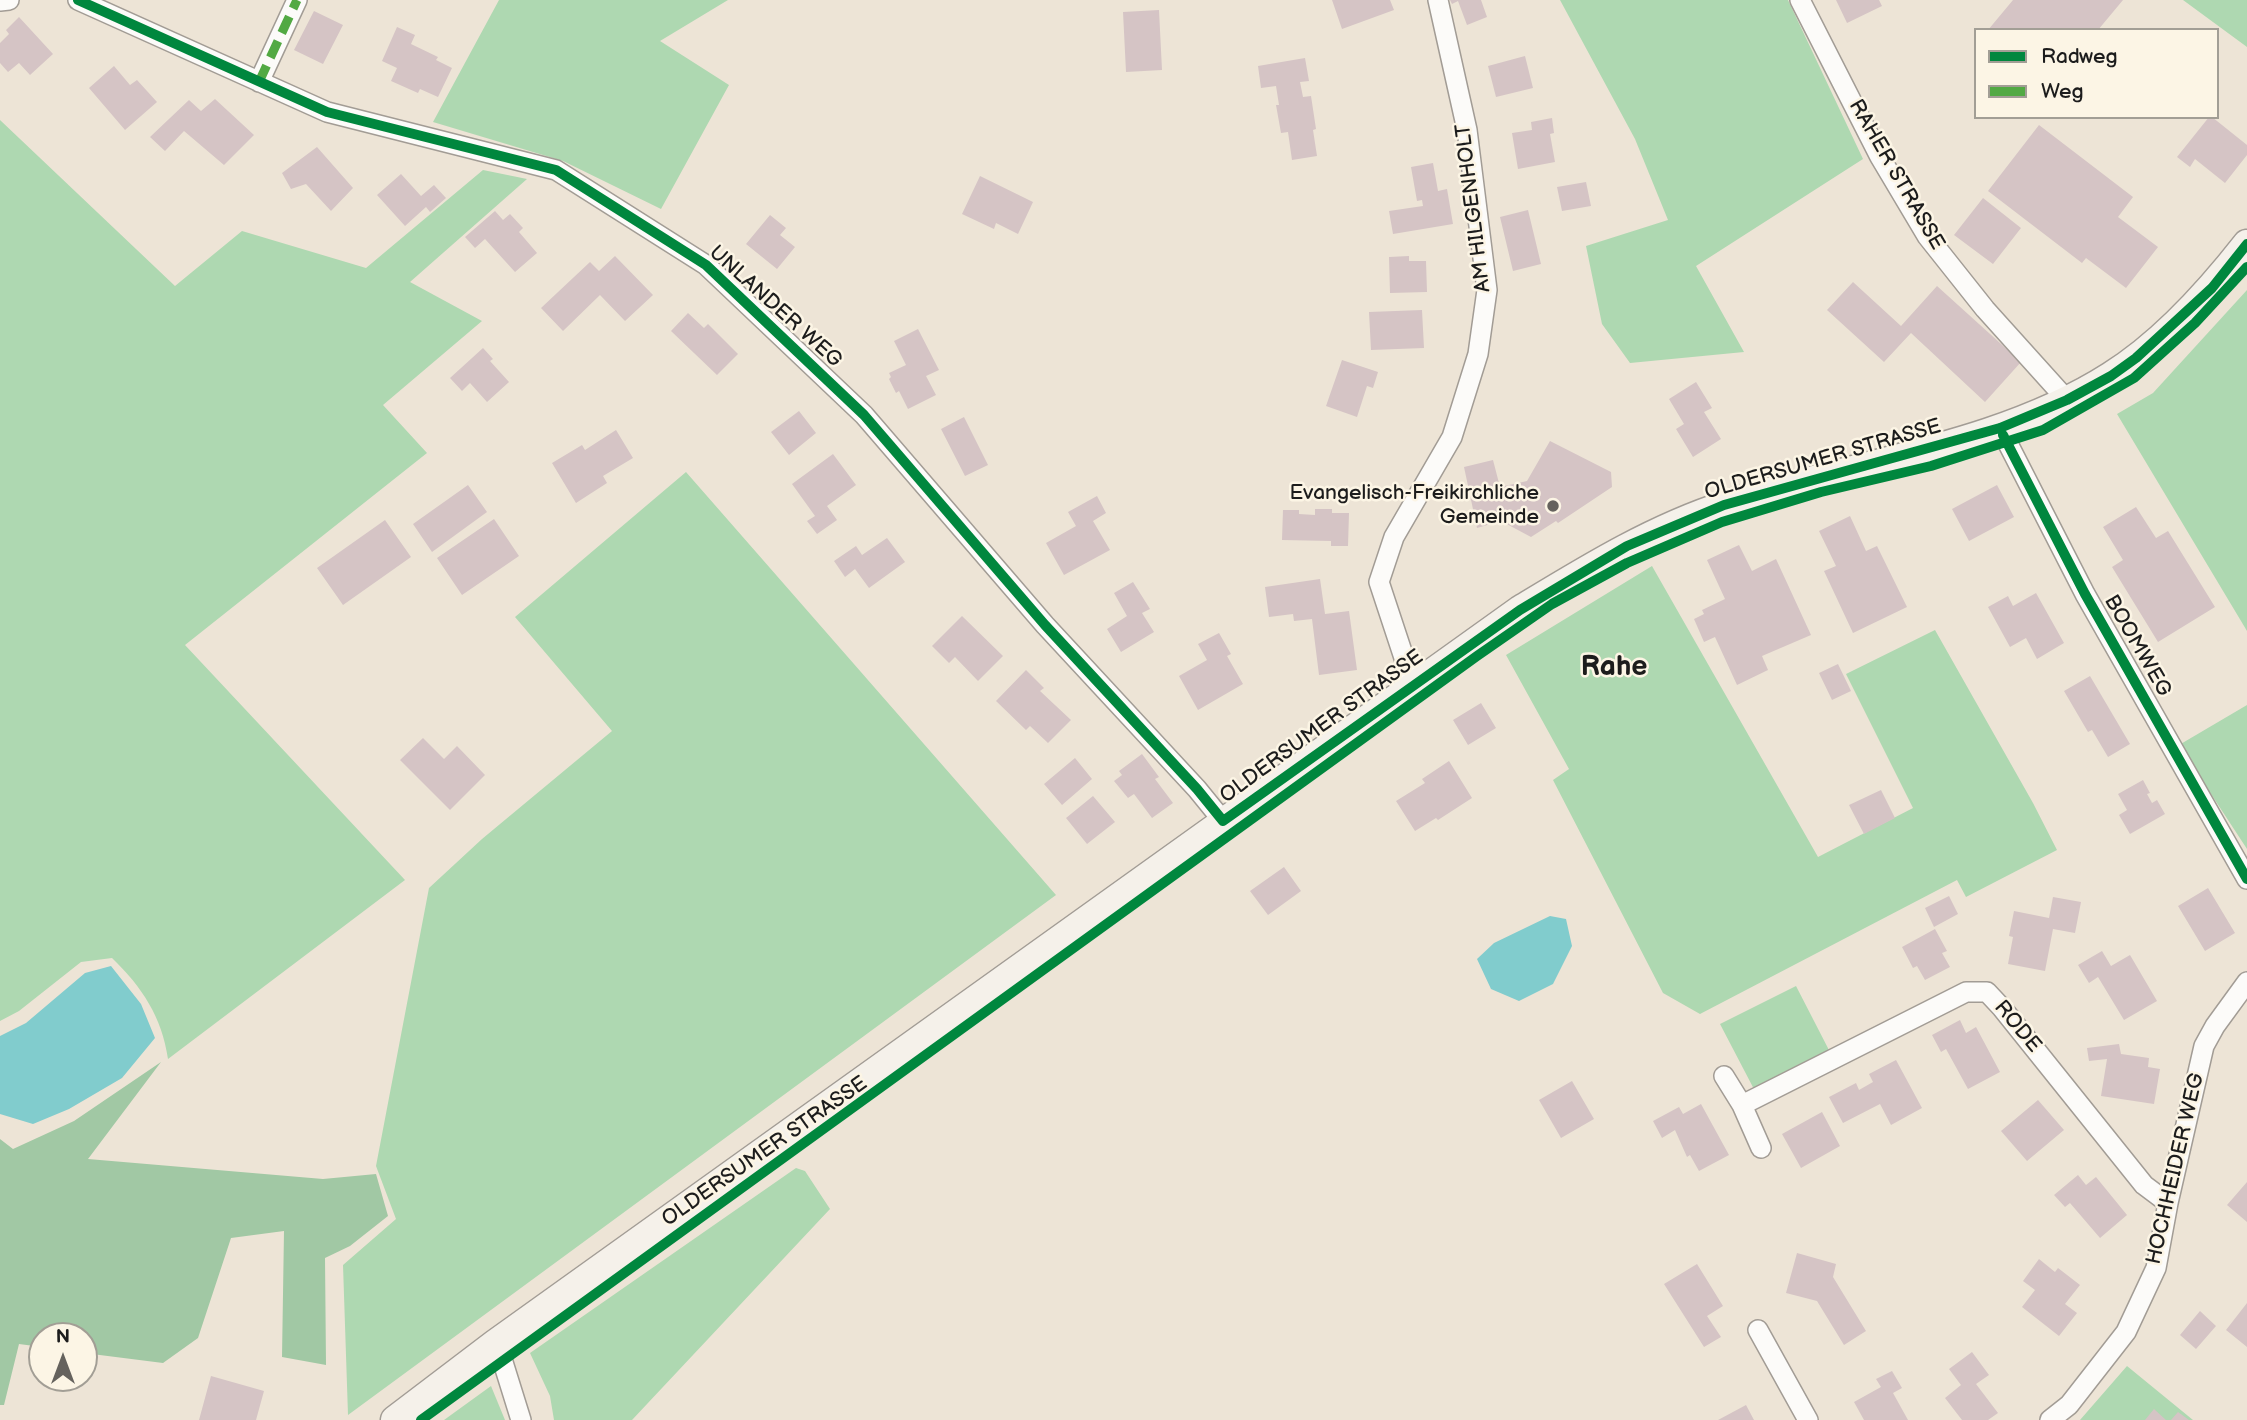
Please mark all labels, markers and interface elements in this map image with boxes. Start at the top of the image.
legend [1974,28,2219,119]
text: Radweg [2041,44,2118,69]
text: Weg [2041,79,2084,104]
street label: RAHER STRASSE [1843,95,1949,255]
street label: AM HILGENHOLT [1451,122,1497,294]
street label: UNLANDER WEG [703,241,847,373]
street label: OLDERSUMER STRASSE [1702,414,1944,506]
place label: Evangelisch-Freikirchliche Gemeinde [1289,481,1539,531]
marker: Evangelisch-Freikirchliche Gemeinde [1545,498,1561,514]
street label: BOOMWEG [2098,591,2176,701]
street label: OLDERSUMER STRASSE [1216,645,1428,809]
district label: Rahe [1581,651,1647,685]
street label: RODE [1988,996,2046,1058]
street label: OLDERSUMER STRASSE [658,1071,872,1233]
street label: HOCHHEIDER WEG [2142,1071,2210,1267]
north arrow [28,1322,98,1392]
text: N [56,1326,70,1349]

